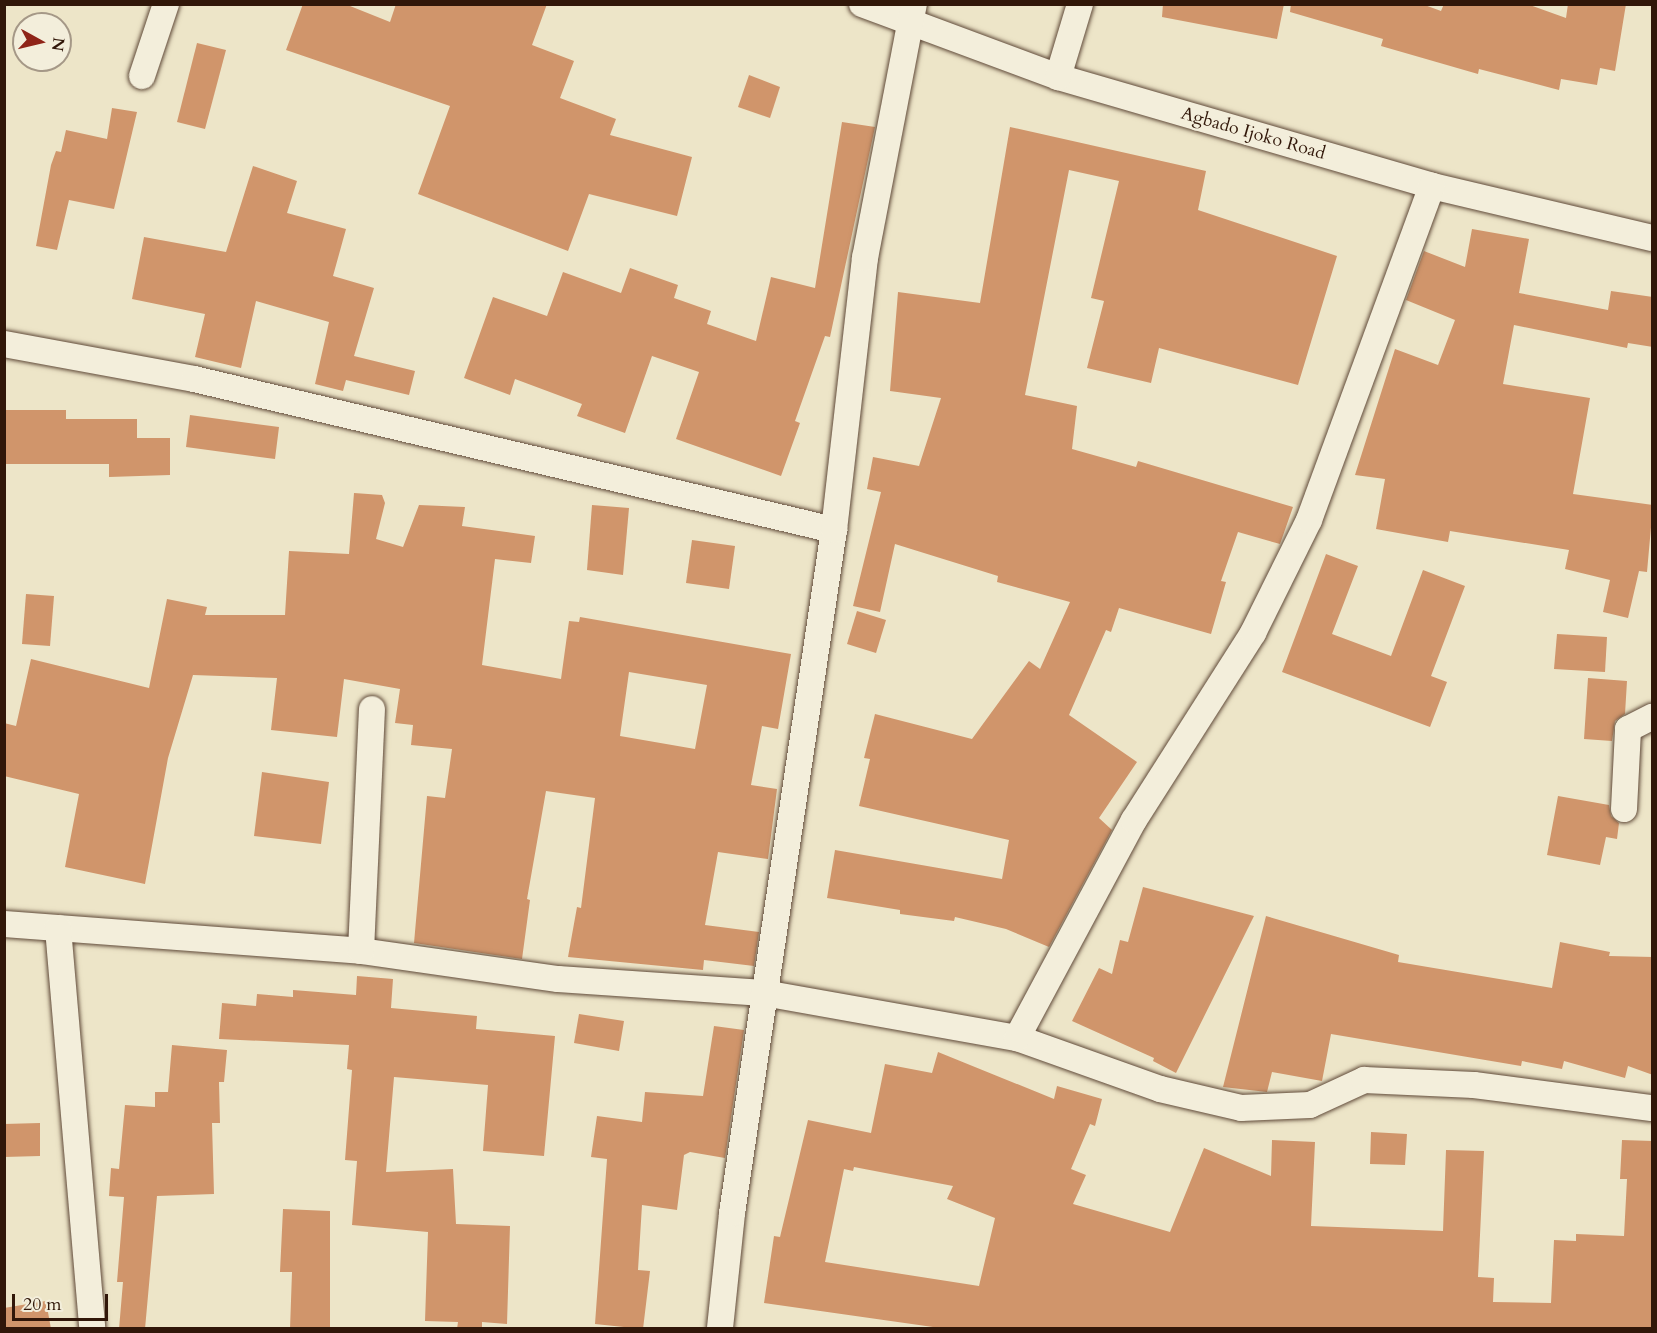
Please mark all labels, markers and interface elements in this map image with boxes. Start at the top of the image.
north arrow [12,12,72,72]
text: N [46,36,70,53]
street label: Agbado Ijoko Road [1178,103,1328,165]
scale bar [15,1282,111,1320]
text: 20 m [23,1292,62,1317]

